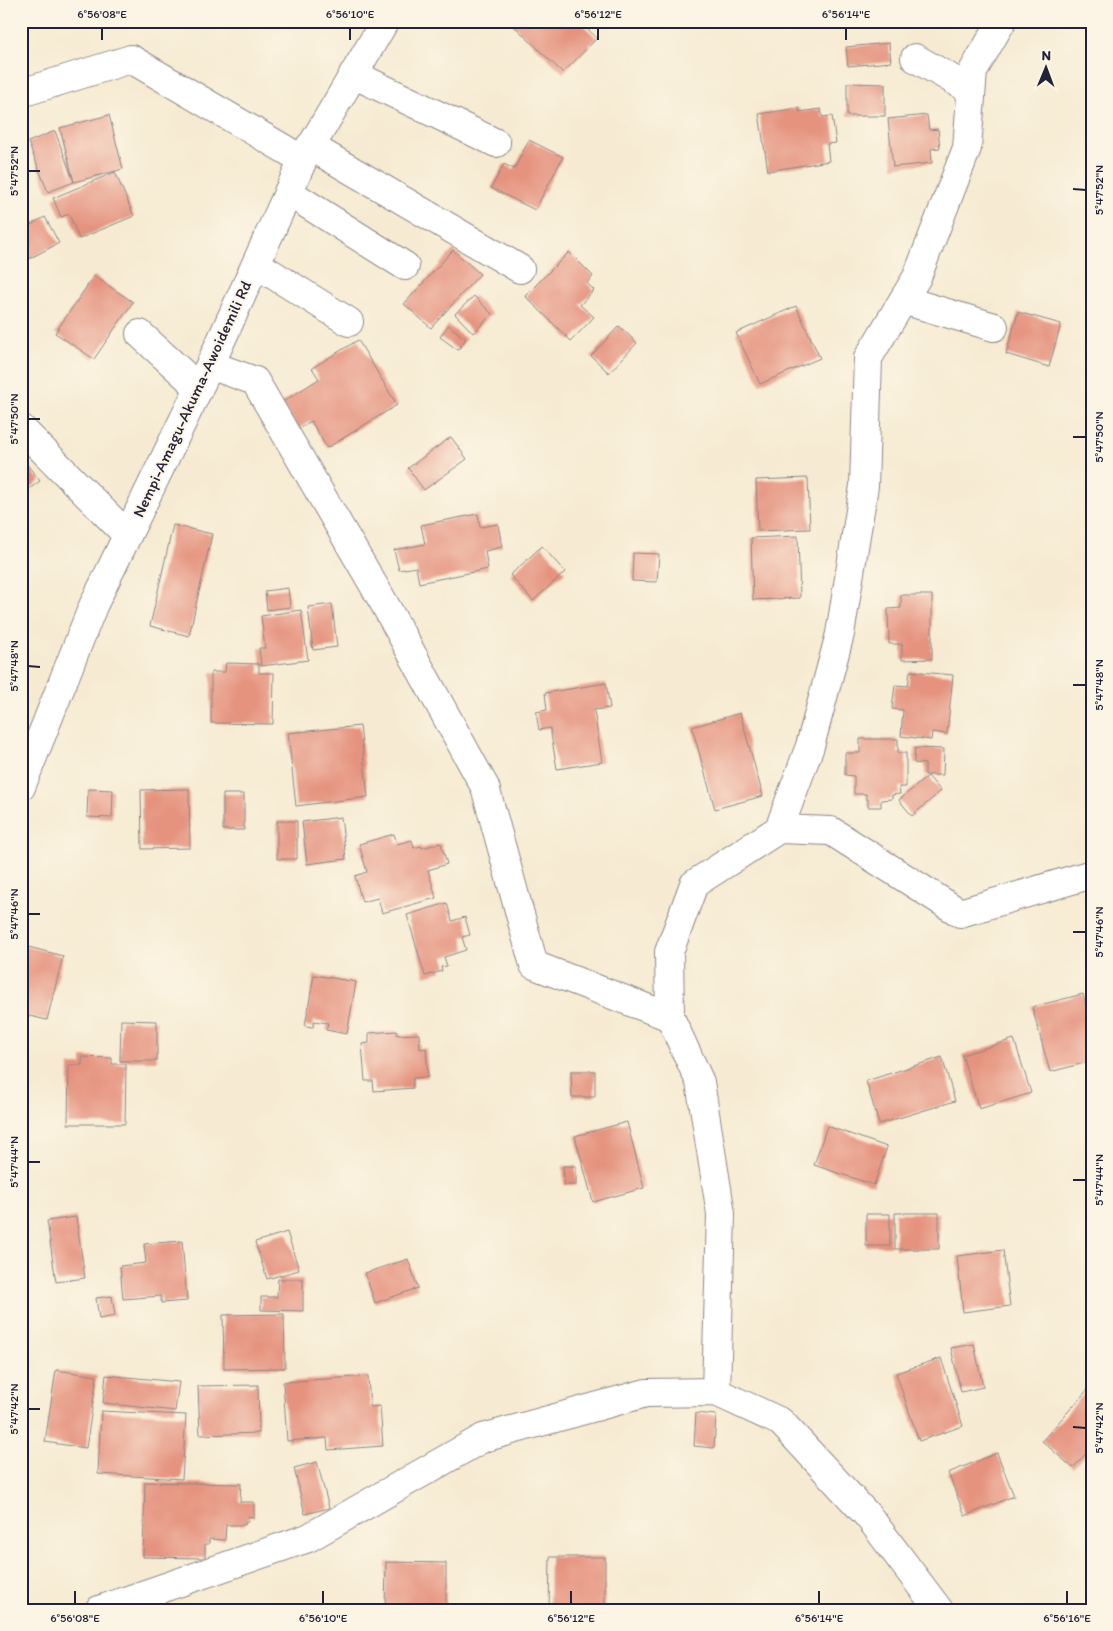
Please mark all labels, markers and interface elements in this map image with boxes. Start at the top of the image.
text: 6°56'08"E [77,7,127,21]
text: 6°56'10"E [326,7,375,21]
text: 6°56'12"E [574,7,622,21]
text: 6°56'14"E [822,7,871,21]
north arrow [1020,42,1070,92]
text: N [1041,47,1051,64]
text: 5°47'52"N [7,146,21,196]
text: 5°47'52"N [1092,165,1106,215]
street label: Nempi-Amagu-Akuma-Awoidemili Rd [129,277,255,520]
text: 5°47'50"N [7,393,21,445]
text: 5°47'50"N [1092,411,1106,463]
text: 5°47'48"N [7,640,21,692]
text: 5°47'48"N [1092,659,1106,711]
text: 5°47'46"N [7,888,21,940]
text: 5°47'46"N [1092,906,1106,958]
text: 5°47'44"N [7,1136,21,1188]
text: 5°47'44"N [1092,1154,1106,1206]
text: 5°47'42"N [7,1383,21,1435]
text: 5°47'42"N [1092,1402,1106,1454]
text: 6°56'08"E [50,1611,100,1625]
text: 6°56'10"E [299,1611,348,1625]
text: 6°56'12"E [547,1611,595,1625]
text: 6°56'14"E [795,1611,844,1625]
text: 6°56'16"E [1043,1611,1091,1625]

